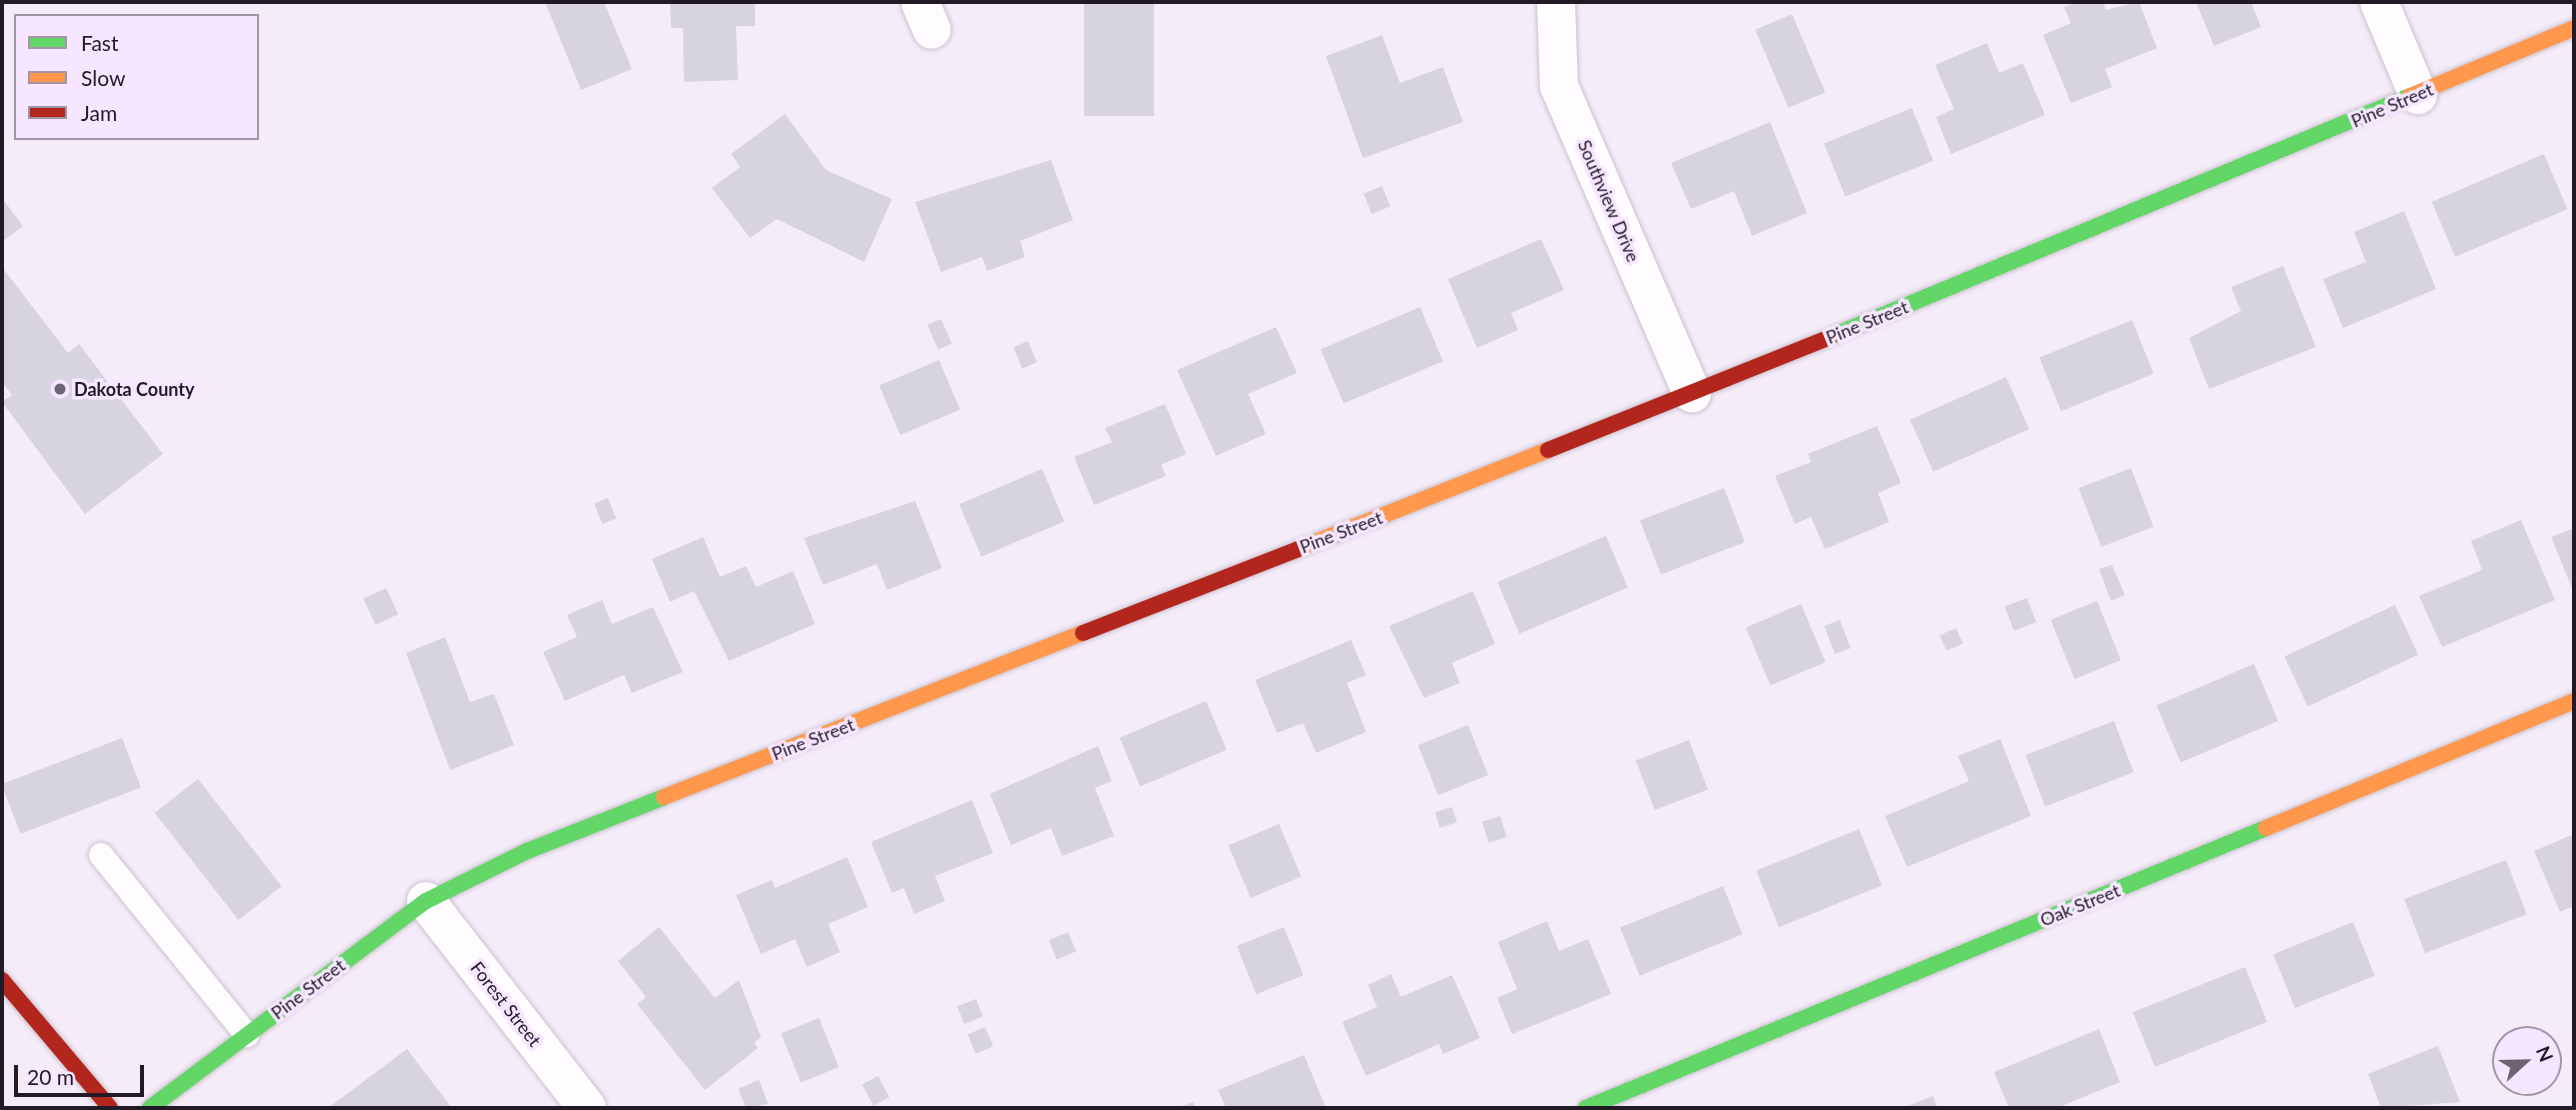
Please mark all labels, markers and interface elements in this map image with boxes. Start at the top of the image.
legend [14,14,259,140]
text: Fast [81,30,118,55]
text: Slow [81,65,125,90]
street label: Pine Street [2348,78,2436,132]
text: Jam [81,100,117,125]
street label: Southview Drive [1573,137,1645,265]
street label: Pine Street [1823,296,1911,348]
place label: Dakota County [74,378,195,400]
marker: Dakota County [52,381,68,397]
street label: Pine Street [1297,506,1385,558]
street label: Pine Street [769,713,857,765]
street label: Oak Street [2037,879,2123,931]
street label: Pine Street [267,954,349,1024]
street label: Forest Street [466,957,546,1051]
north arrow [2492,1026,2562,1096]
text: N [2532,1043,2558,1065]
scale bar [18,1050,147,1094]
text: 20 m [27,1064,74,1089]

